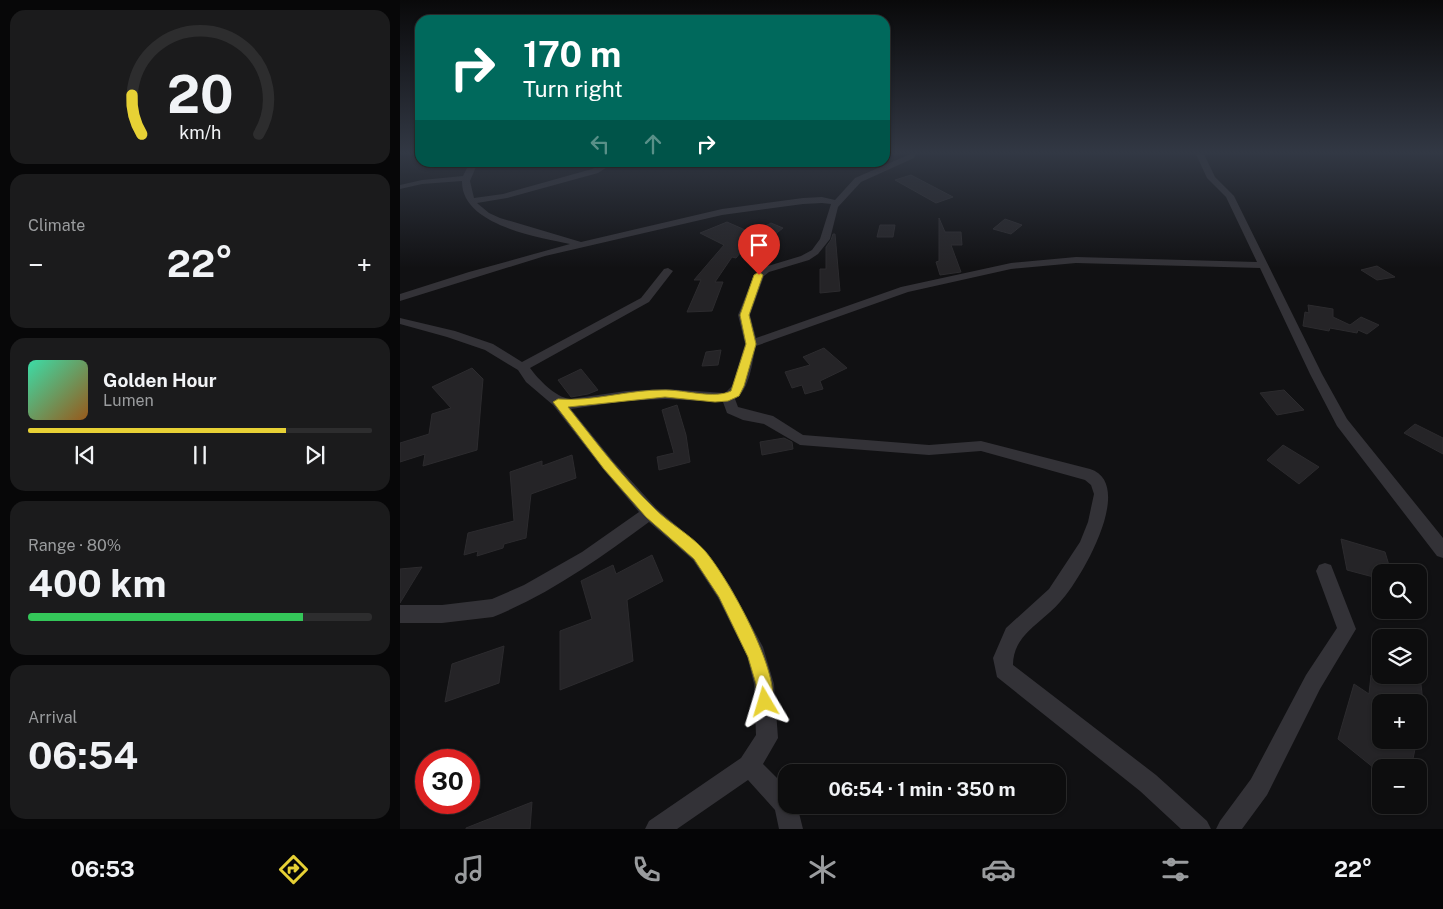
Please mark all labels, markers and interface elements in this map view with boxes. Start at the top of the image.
text: 170 m [523,34,621,75]
icon: right [440,35,505,100]
text: 20 [167,64,233,125]
text: Turn right [523,76,623,102]
text: km/h [179,122,221,143]
icon: left [586,130,614,158]
icon: ahead [639,130,667,158]
icon: right [692,130,720,158]
text: Climate [28,216,85,235]
pin [738,224,780,275]
icon: arrive [745,231,773,259]
text: 22° [167,241,233,286]
text: − [28,248,44,281]
text: + [356,248,372,281]
text: Golden Hour [103,369,217,391]
text: Lumen [103,391,154,410]
icon: previous [71,441,99,469]
icon: pause [186,441,214,469]
icon: next [301,441,329,469]
text: Range · 80% [28,536,121,555]
text: 400 km [28,561,166,606]
map controls [1372,564,1427,814]
button: search [1372,564,1427,619]
button: layers [1372,629,1427,684]
position arrow [738,675,790,727]
button: + [1372,694,1427,749]
text: Arrival [28,708,77,727]
text: 06:54 [28,733,138,778]
speed limit sign: 30 [415,749,480,814]
button: − [1372,759,1427,814]
text: 06:54 · 1 min · 350 m [829,778,1015,800]
icon: directions [276,852,311,887]
icon: music [452,852,487,887]
icon: phone [629,852,664,887]
icon: climate [805,852,840,887]
icon: car [981,852,1016,887]
icon: filters [1158,852,1193,887]
text: 06:53 [71,856,135,882]
text: 22° [1334,856,1372,882]

